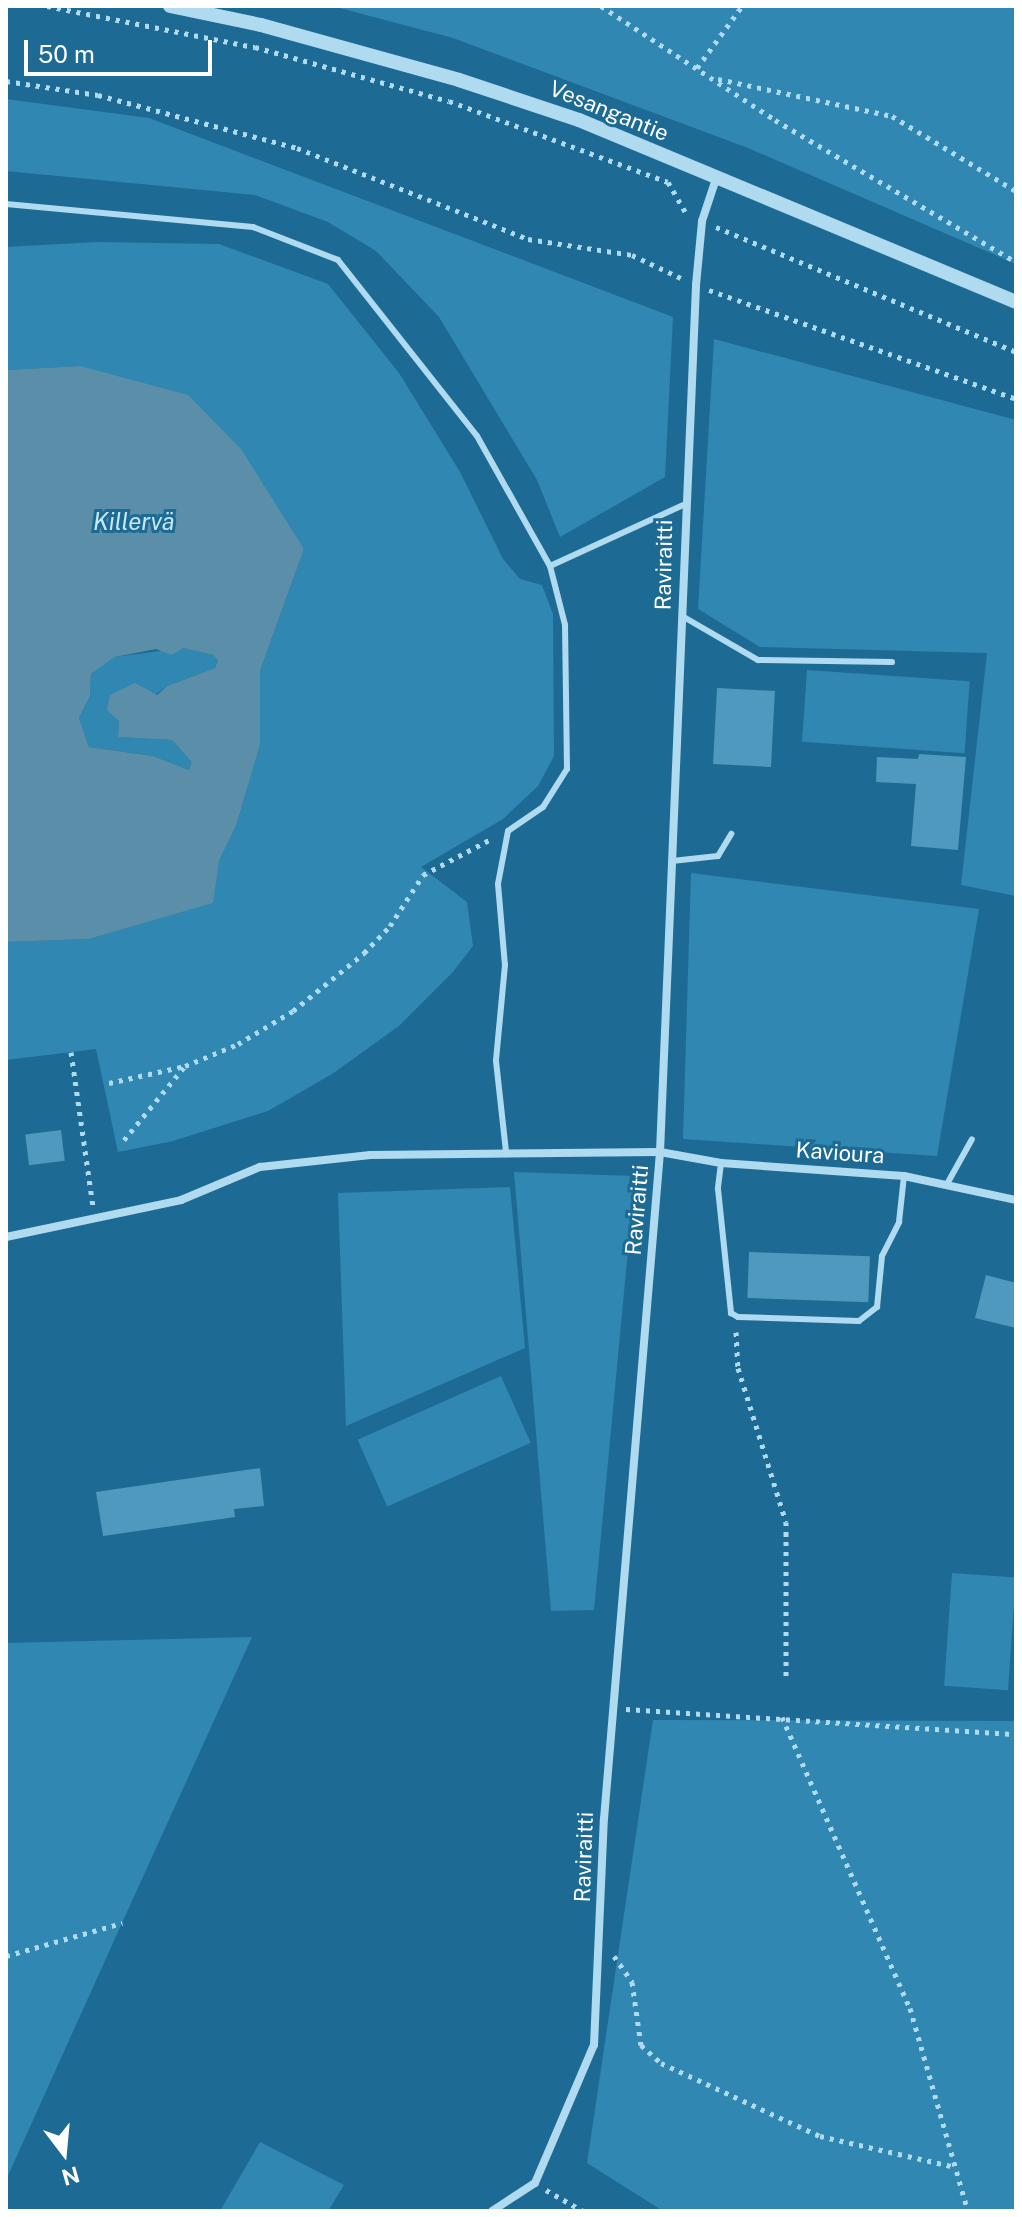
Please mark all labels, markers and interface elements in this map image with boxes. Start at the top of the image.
scale bar [28,24,216,74]
text: 50 m [38,40,95,68]
street label: Vesangantie [545,75,673,147]
water label: Killervä [93,508,175,536]
street label: Raviraitti [650,520,678,610]
street label: Kavioura [795,1137,885,1169]
street label: Raviraitti [620,1164,654,1256]
street label: Raviraitti [569,1811,599,1903]
north arrow [24,2113,104,2193]
text: N [59,2161,82,2191]

